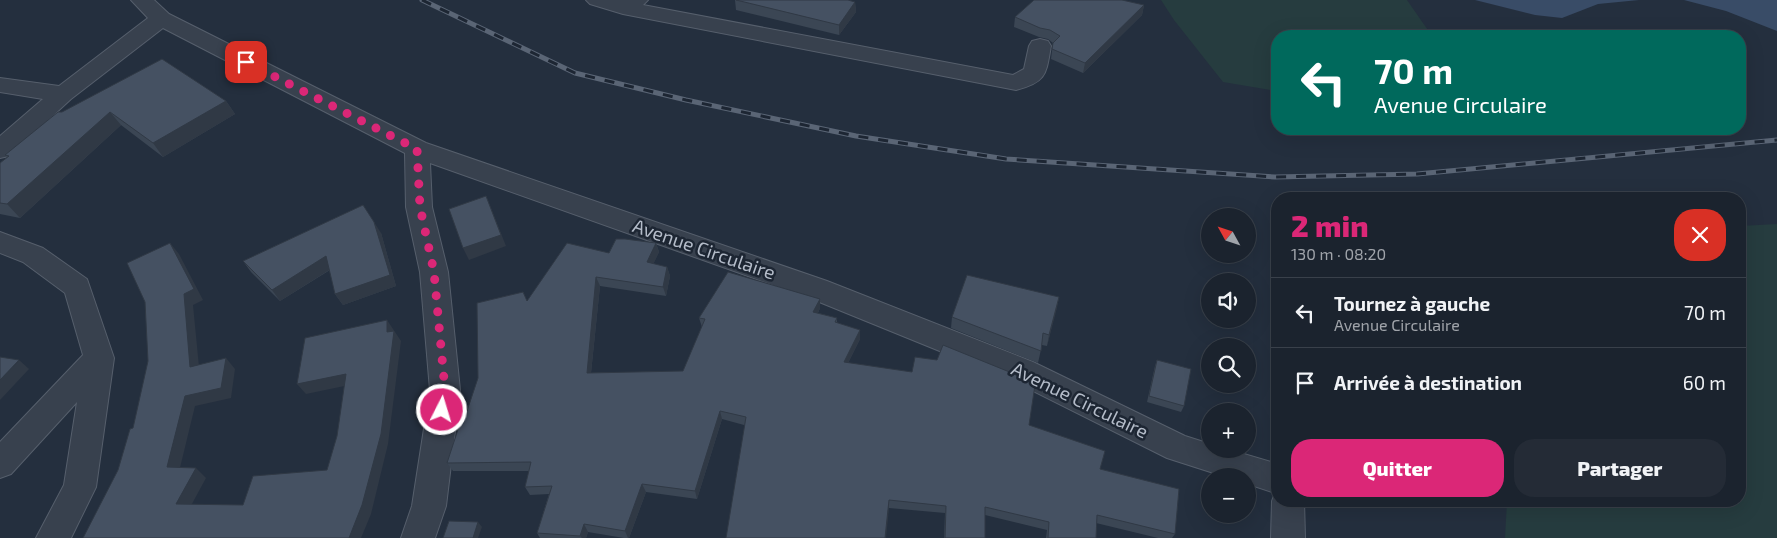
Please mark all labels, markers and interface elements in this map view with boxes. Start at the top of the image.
pin [225,41,267,83]
icon: arrive [232,48,260,76]
text: 70 m [1374,49,1453,91]
icon: left [1291,50,1356,115]
text: Avenue Circulaire [1374,91,1547,117]
text: 2 min [1291,207,1369,243]
north arrow [1201,208,1256,262]
map controls [1201,208,1256,523]
button: close [1674,209,1726,261]
street label: Avenue Circulaire [630,213,778,284]
text: 130 m · 08:20 [1291,244,1386,263]
button: sound [1201,273,1256,328]
text: Tournez à gauche [1334,292,1490,315]
icon: left [1291,299,1319,327]
text: 70 m [1684,301,1726,324]
text: Avenue Circulaire [1334,315,1460,334]
button: search [1201,338,1256,393]
street label: Avenue Circulaire [1008,356,1152,443]
icon: arrive [1291,369,1319,397]
text: Arrivée à destination [1334,371,1522,394]
text: 60 m [1683,371,1726,394]
position arrow [415,383,467,435]
button: + [1201,403,1256,458]
button: Quitter [1291,439,1504,497]
button: Partager [1514,439,1726,497]
button: − [1201,468,1256,523]

